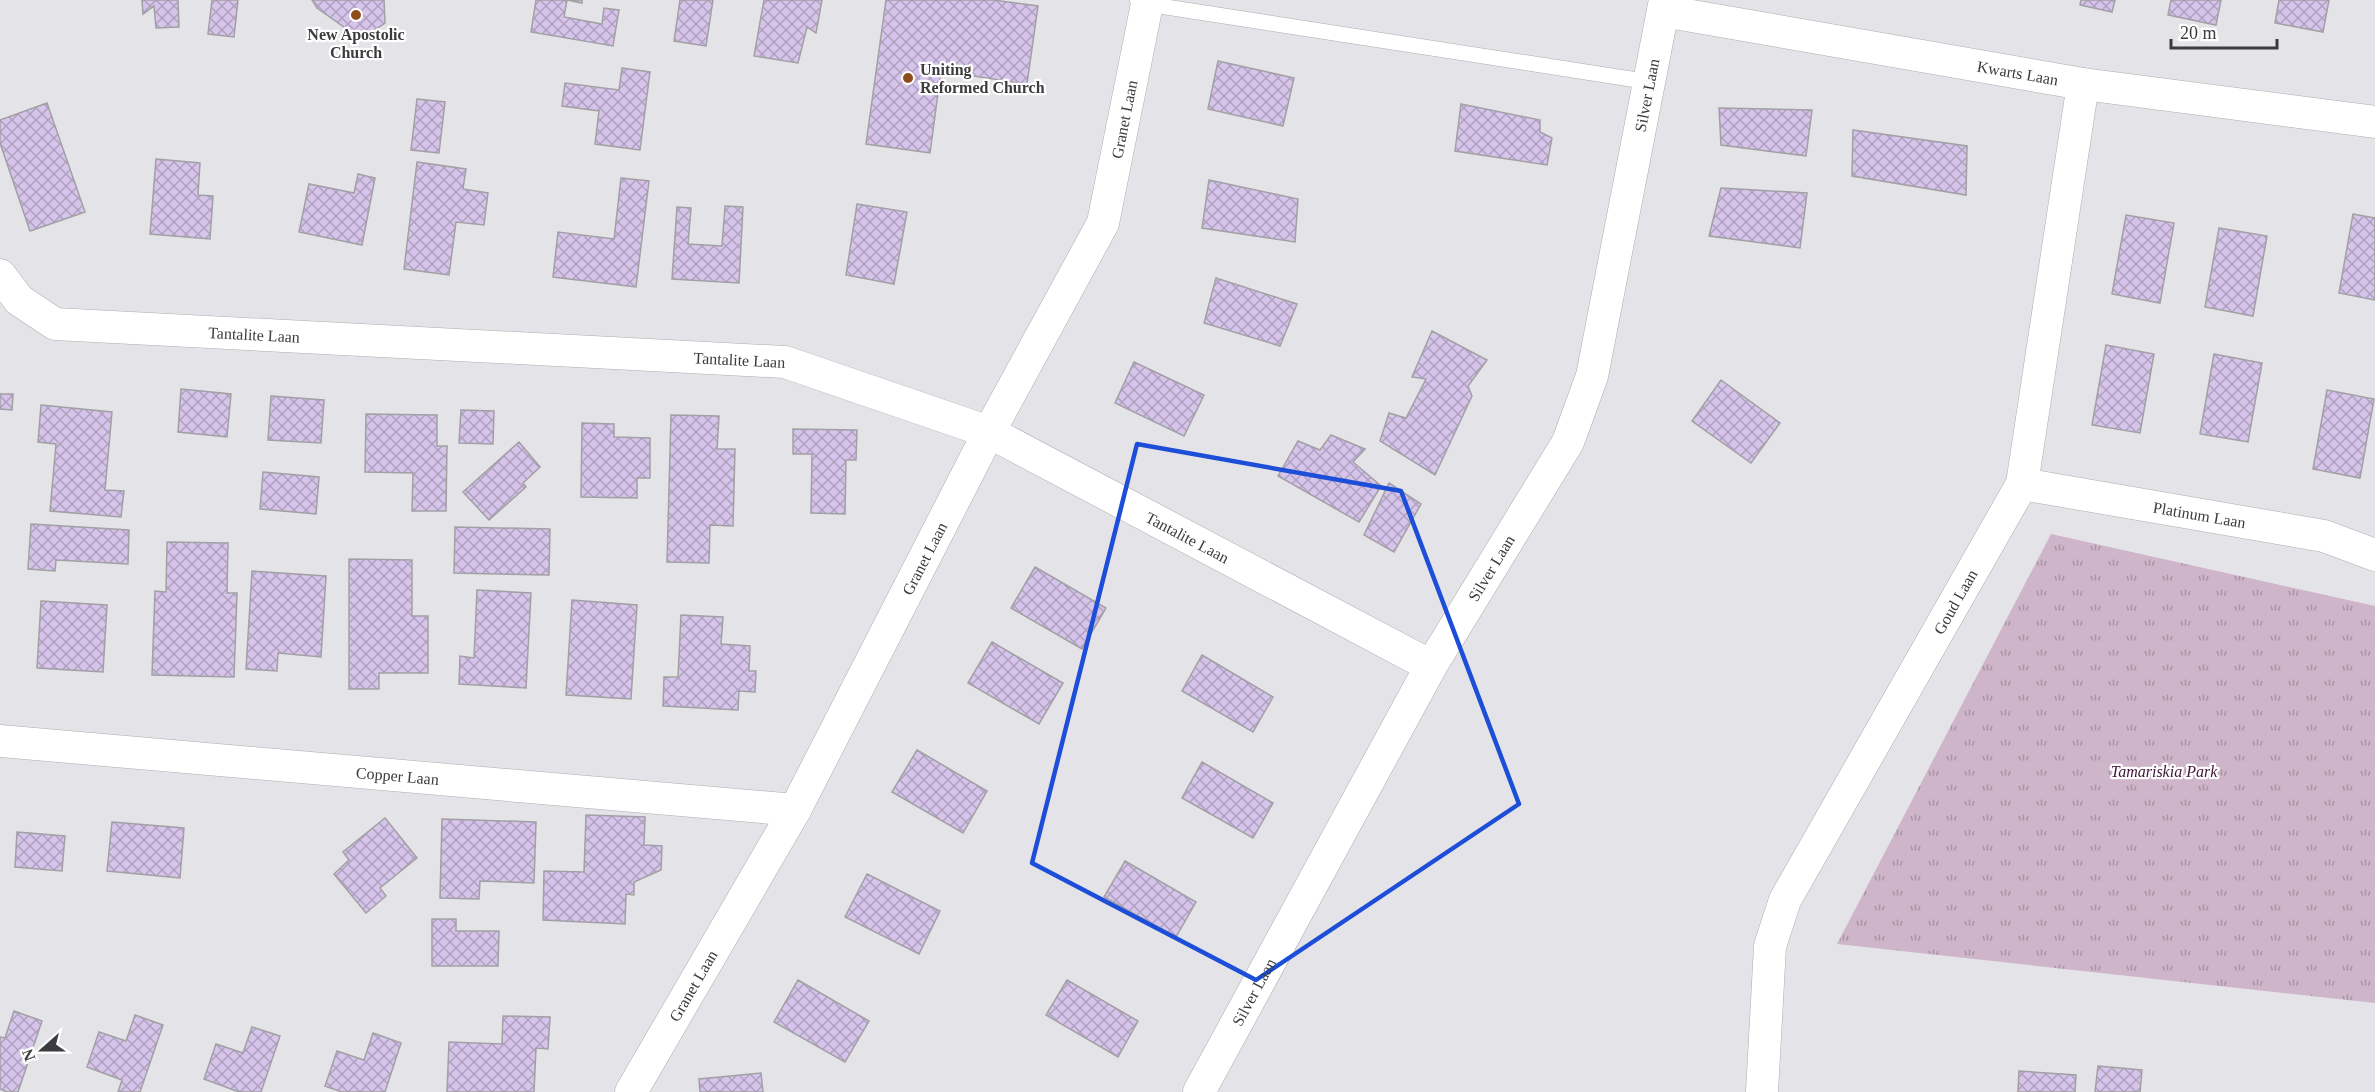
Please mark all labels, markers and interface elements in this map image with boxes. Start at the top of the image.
marker: New Apostolic Church [349,8,363,22]
scale bar [2171,12,2278,50]
text: 20 m [2180,23,2217,43]
place label: New Apostolic Church [307,26,405,61]
street label: Silver Laan [1632,57,1662,133]
street label: Kwarts Laan [1976,58,2060,89]
place label: Uniting Reformed Church [920,61,1045,96]
marker: Uniting Reformed Church [901,71,915,85]
street label: Granet Laan [1108,79,1141,160]
street label: Tantalite Laan [208,324,300,346]
street label: Tantalite Laan [693,349,786,371]
street label: Platinum Laan [2152,499,2247,531]
street label: Tantalite Laan [1143,509,1232,567]
street label: Granet Laan [899,519,950,598]
street label: Silver Laan [1465,532,1518,604]
street label: Goud Laan [1930,567,1981,637]
park label: Tamariskia Park [2111,763,2218,780]
street label: Copper Laan [355,764,440,788]
street label: Granet Laan [666,947,721,1025]
street label: Silver Laan [1229,955,1279,1029]
north arrow [12,1020,72,1080]
text: N [18,1046,38,1064]

